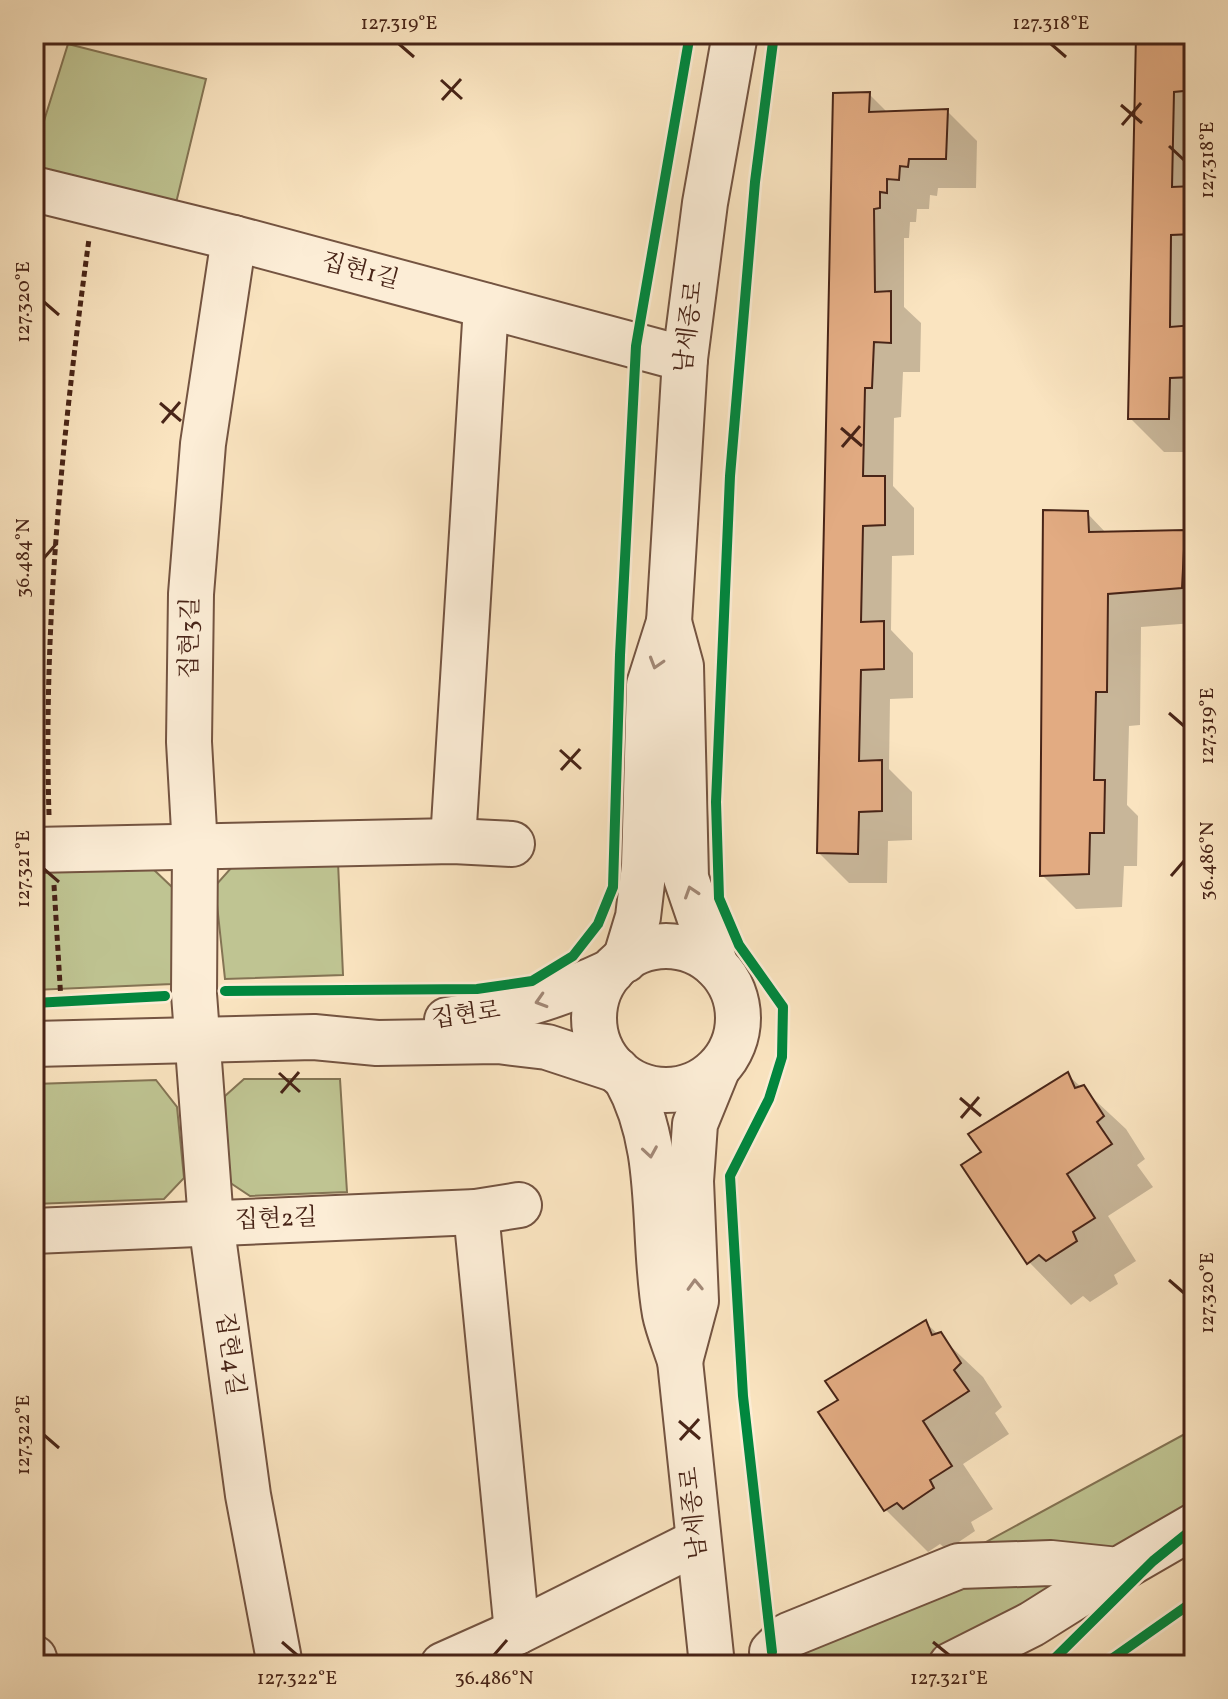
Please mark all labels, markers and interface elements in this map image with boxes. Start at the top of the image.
text: 127.319°E [360,10,438,38]
text: 127.318°E [1012,10,1090,38]
text: 127.318°E [1194,121,1222,199]
street label: 집현1길 [318,245,402,299]
text: 127.320°E [10,261,38,343]
street label: 남세종로 [667,279,713,375]
text: 36.484°N [10,518,38,598]
street label: 집현3길 [173,597,209,679]
one-way arrow [650,655,666,669]
text: 127.319°E [1194,687,1222,765]
text: 36.486°N [1194,821,1222,901]
text: 127.321°E [10,830,38,908]
one-way arrow [684,886,700,900]
one-way arrow [534,992,548,1008]
street label: 집현로 [429,994,503,1038]
one-way arrow [641,1145,658,1159]
street label: 집현2길 [234,1202,318,1238]
text: 127.320°E [1194,1252,1222,1334]
one-way arrow [687,1278,704,1291]
street label: 집현4길 [206,1310,252,1398]
text: 127.322°E [10,1395,38,1475]
street label: 남세종로 [673,1465,717,1561]
text: 127.322°E [257,1665,337,1693]
text: 36.486°N [454,1665,534,1693]
text: 127.321°E [910,1665,988,1693]

